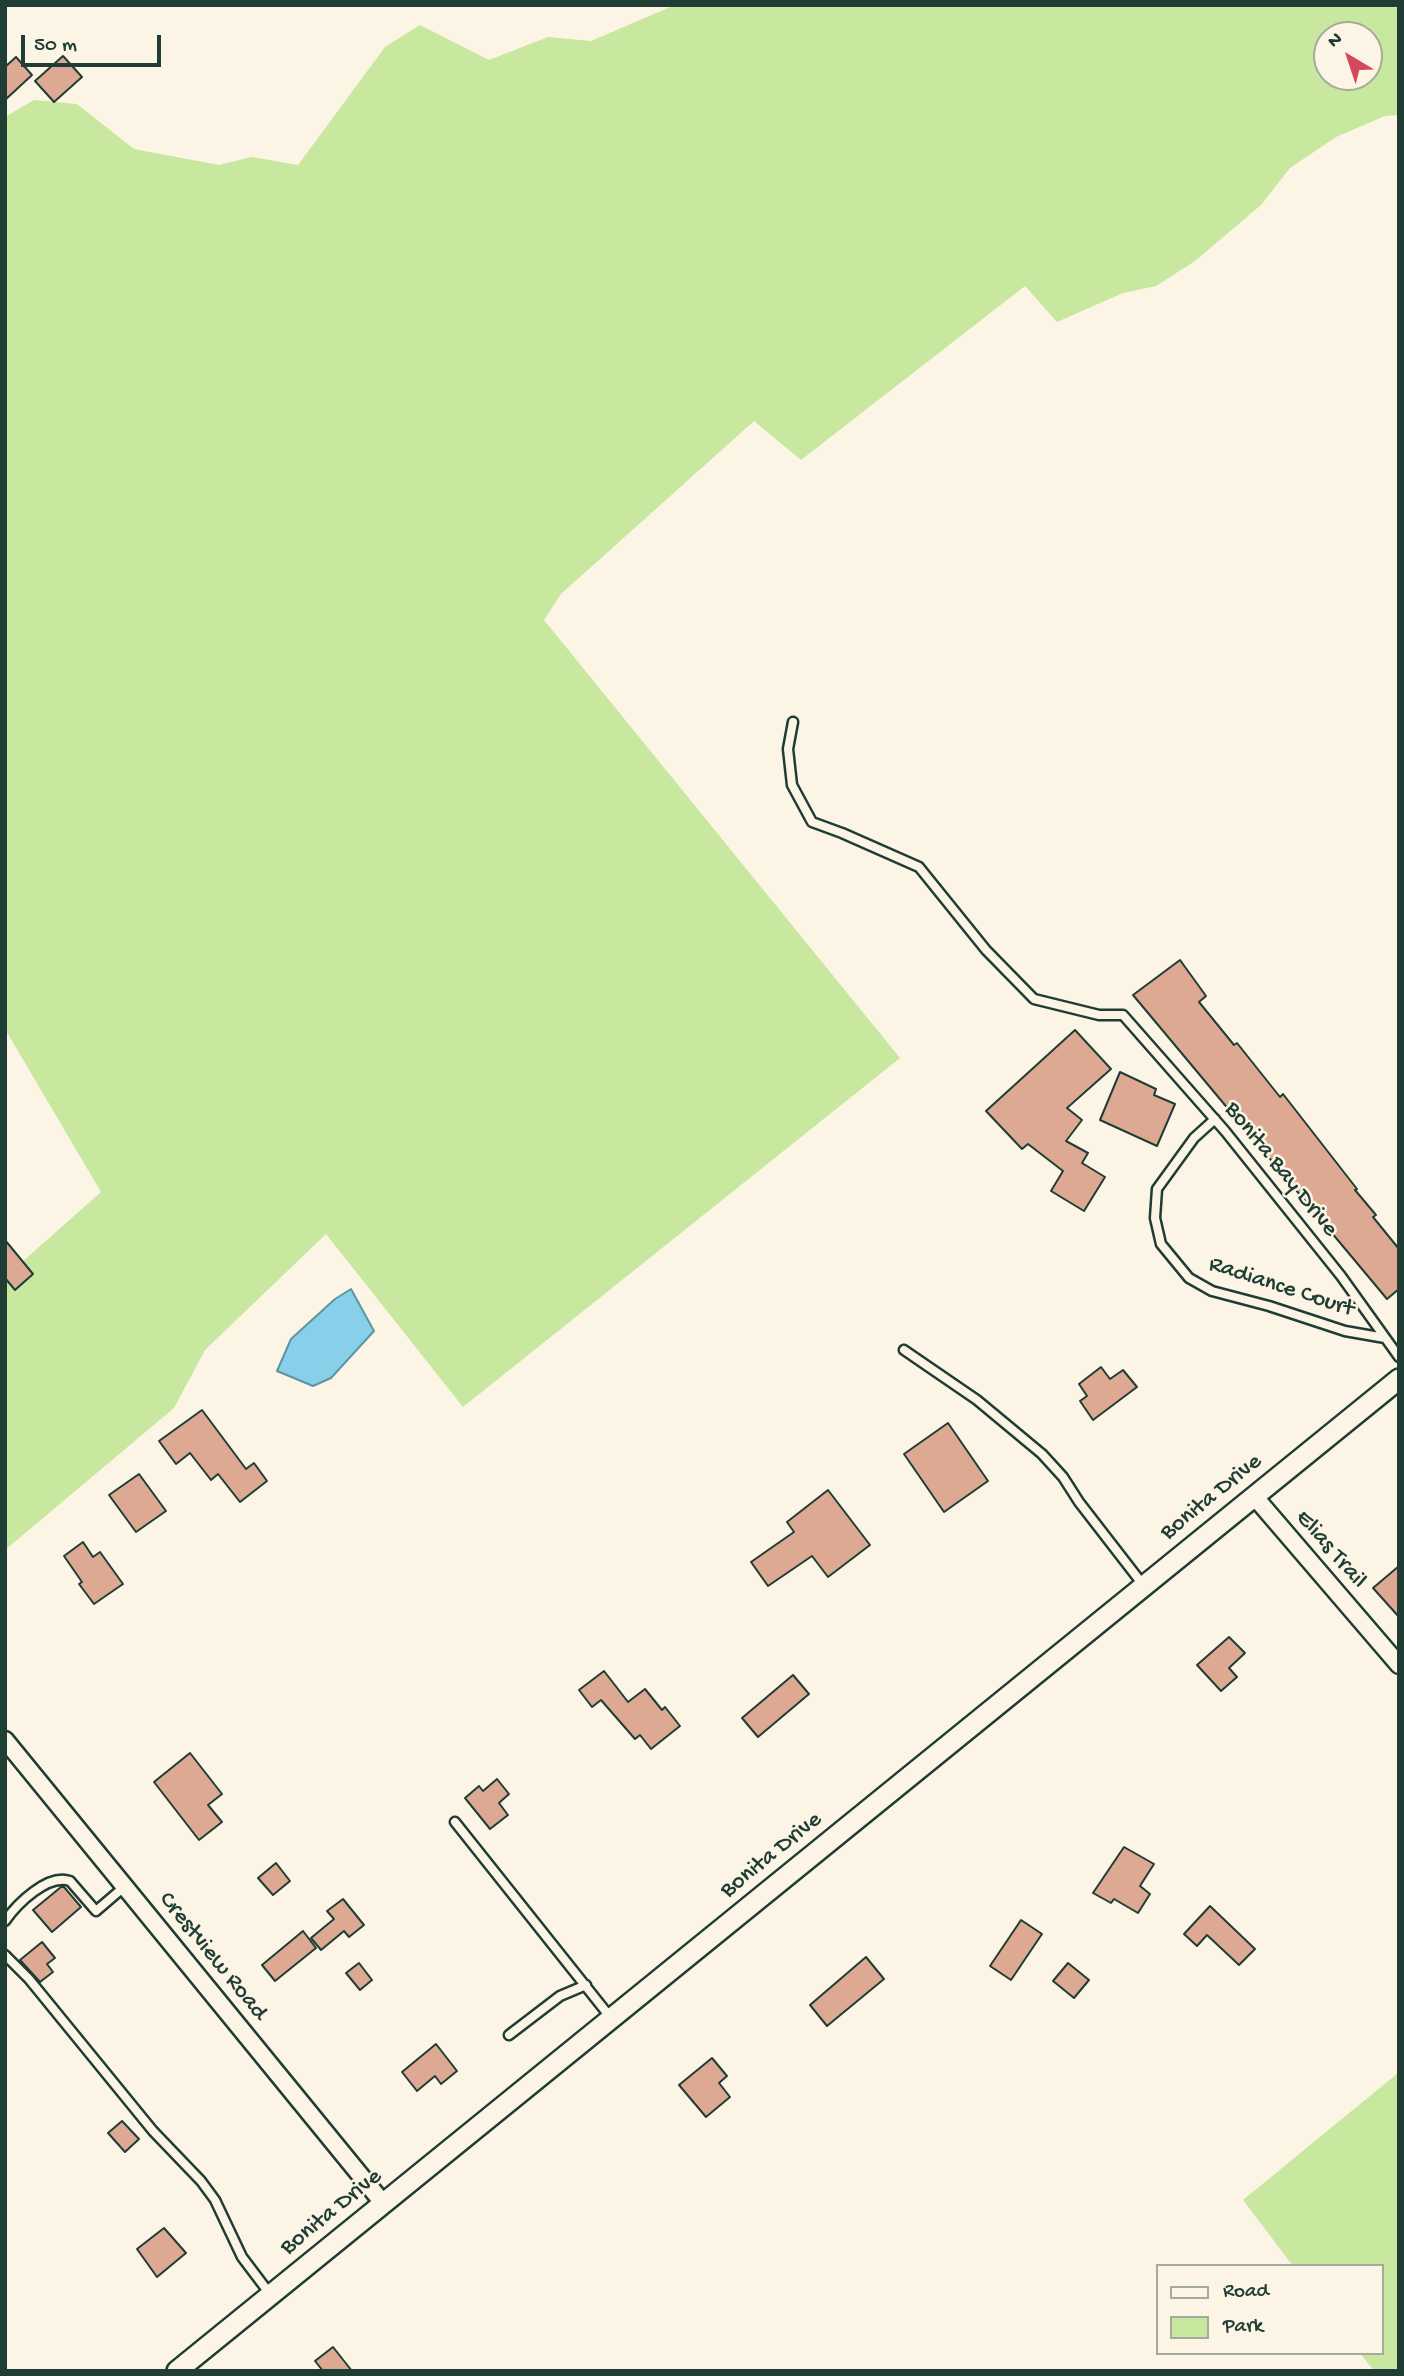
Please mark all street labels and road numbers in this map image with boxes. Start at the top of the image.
street label: Bonita Bay Drive [1217,1097,1343,1243]
street label: Radiance Court [1205,1251,1357,1325]
street label: Bonita Drive [1155,1448,1269,1548]
street label: Elias Trail [1288,1505,1372,1595]
street label: Bonita Drive [715,1806,829,1906]
street label: Crestview Road [151,1887,273,2027]
street label: Bonita Drive [275,2163,389,2263]

